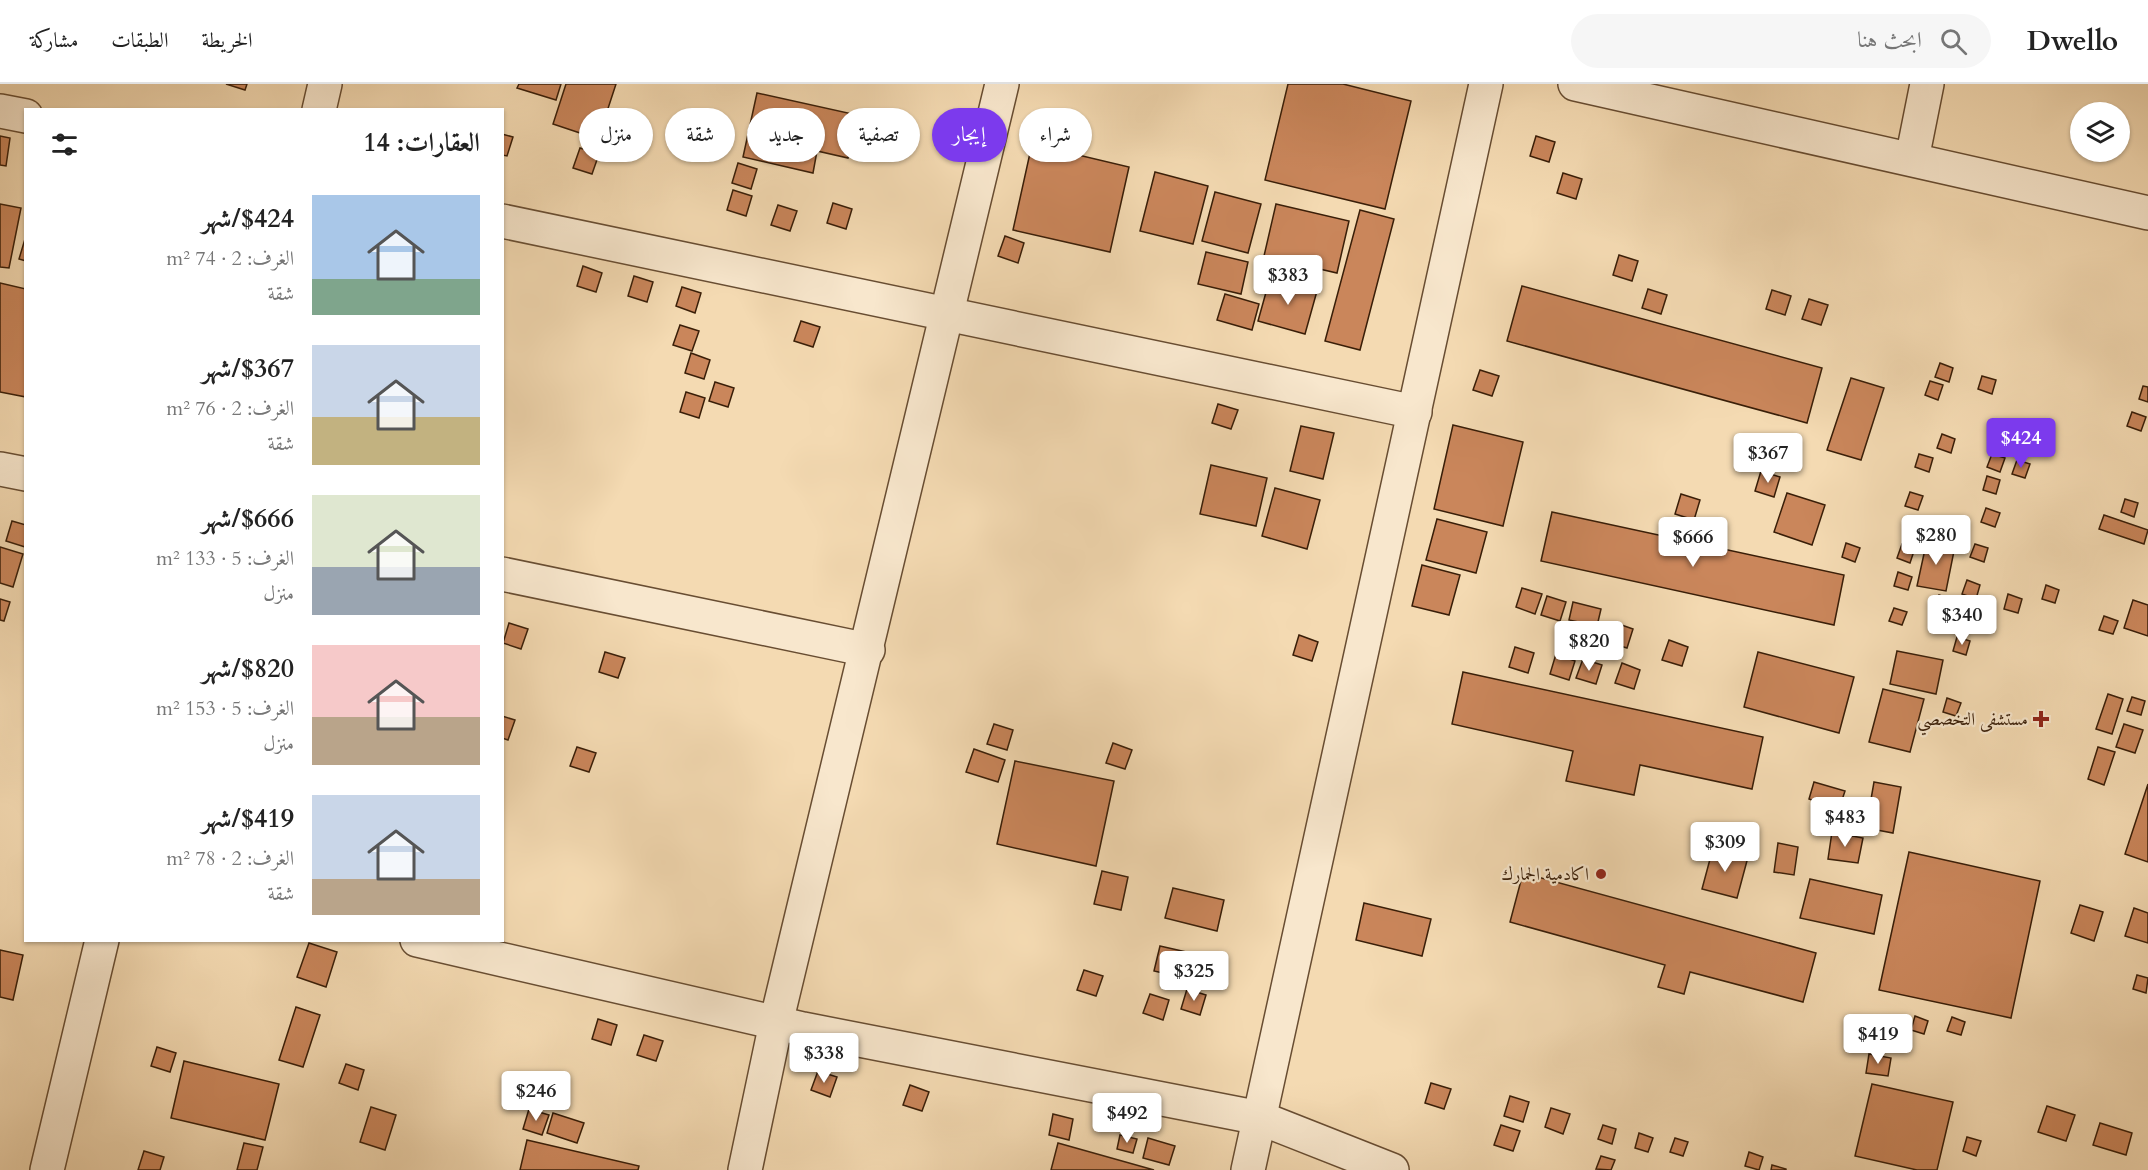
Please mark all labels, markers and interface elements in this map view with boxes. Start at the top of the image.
search box [1571,14,1991,68]
text: Dwello [2027,22,2118,60]
text: ابحث هنا [1857,25,1922,55]
icon: search [1937,25,1970,58]
text: مشاركة [30,26,78,55]
text: الطبقات [111,26,168,55]
text: الخريطة [201,26,253,55]
map controls [2070,102,2130,162]
button: layers [2070,102,2130,162]
chip: منزل [579,108,653,162]
chip: شقة [665,108,735,162]
chip: جديد [747,108,825,162]
chip: تصفية [837,108,920,162]
chip: إيجار [932,108,1007,162]
chip: شراء [1019,108,1092,162]
text: العقارات: 14 [363,125,480,160]
icon: filters [48,128,81,161]
text: $424/شهر [202,201,294,236]
icon: home [360,219,432,291]
text: الغرف: 2 · 74 m² [166,245,294,272]
pin: $383 [1252,255,1324,306]
text: $383 [1268,261,1308,288]
text: شقة [268,280,294,307]
text: $367/شهر [202,351,294,386]
icon: home [360,369,432,441]
text: الغرف: 2 · 76 m² [166,395,294,422]
pin: $424 [1985,418,2057,469]
text: $424 [2001,424,2041,451]
text: شقة [268,430,294,457]
pin: $367 [1732,433,1804,484]
text: $367 [1748,439,1788,466]
text: $666/شهر [202,501,294,536]
pin: $280 [1900,515,1972,566]
pin: $666 [1657,517,1729,568]
icon: home [360,519,432,591]
text: $280 [1916,521,1956,548]
text: $666 [1673,523,1713,550]
text: الغرف: 5 · 133 m² [156,545,294,572]
text: منزل [263,580,294,607]
pin: $340 [1926,595,1998,646]
text: $340 [1942,601,1982,628]
pin: $820 [1553,621,1625,672]
text: $820 [1569,627,1609,654]
text: $820/شهر [202,651,294,686]
icon: home [360,669,432,741]
text: الغرف: 5 · 153 m² [156,695,294,722]
place label: مستشفى التخصصي [1917,707,2028,736]
marker: مستشفى التخصصي [2032,710,2050,728]
text: منزل [263,730,294,757]
pin: $483 [1809,797,1881,848]
text: $419/شهر [202,801,294,836]
text: $483 [1825,803,1865,830]
icon: home [360,819,432,891]
pin: $309 [1689,822,1761,873]
text: $309 [1705,828,1745,855]
text: الغرف: 2 · 78 m² [166,845,294,872]
place label: اكادمية الجمارك [1501,862,1589,887]
marker: اكادمية الجمارك [1594,867,1608,881]
text: شقة [268,880,294,907]
pin: $325 [1158,951,1230,1002]
text: $325 [1174,957,1214,984]
pin: $419 [1842,1014,1914,1065]
text: $419 [1858,1020,1898,1047]
pin: $338 [788,1033,860,1084]
text: $338 [804,1039,844,1066]
pin: $246 [500,1071,572,1122]
text: $246 [516,1077,556,1104]
pin: $492 [1091,1093,1163,1144]
text: $492 [1107,1099,1147,1126]

